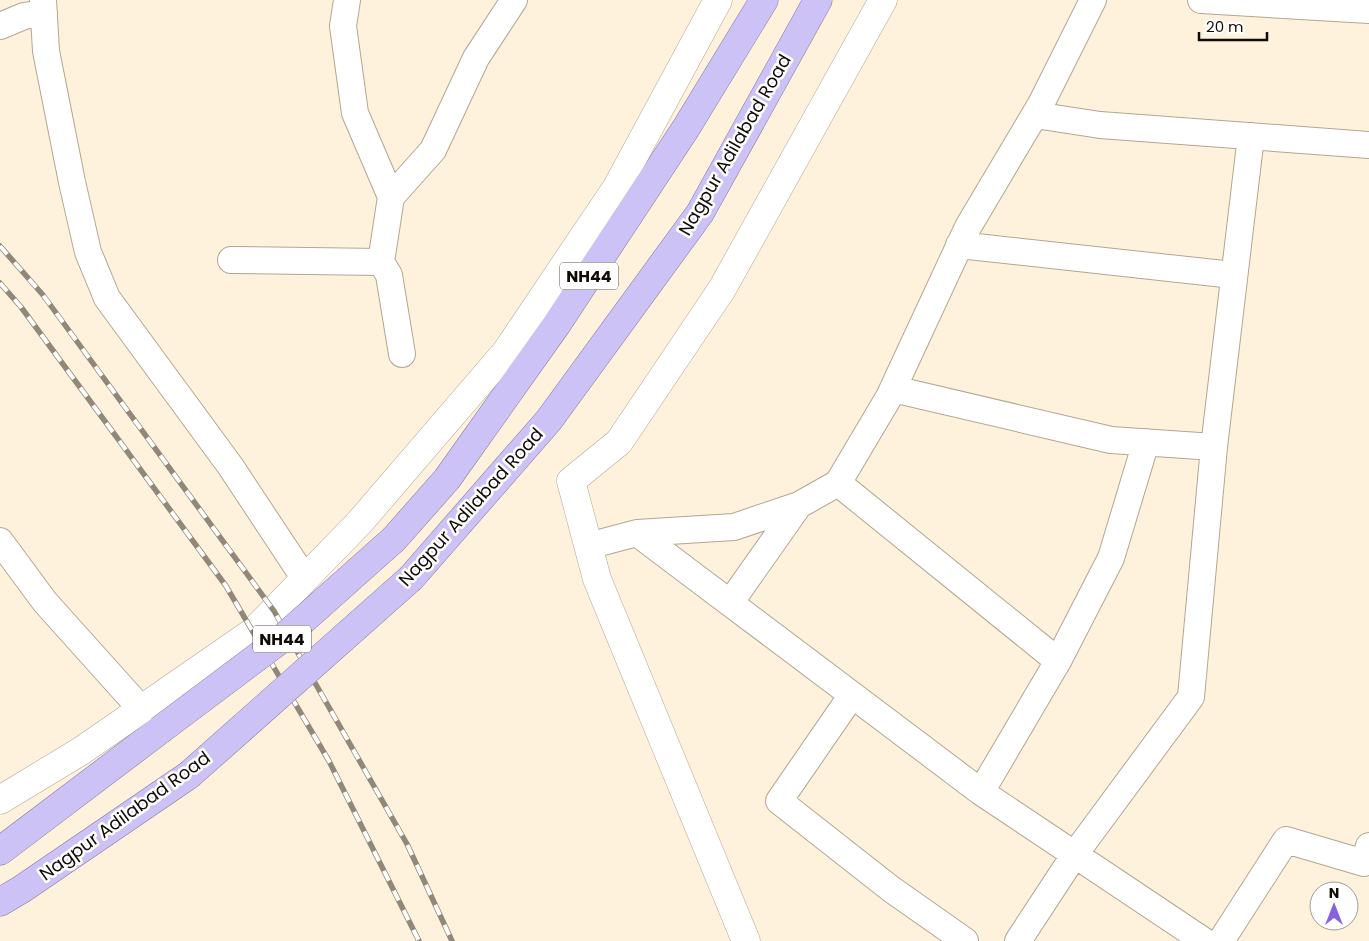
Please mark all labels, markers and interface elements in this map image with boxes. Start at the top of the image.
scale bar [1199,10,1266,42]
text: 20 m [1206,16,1244,37]
street label: Nagpur Adilabad Road [672,49,797,240]
road number: NH44 [560,262,618,290]
street label: Nagpur Adilabad Road [393,422,549,591]
road number: NH44 [253,626,311,652]
street label: Nagpur Adilabad Road [34,745,215,886]
north arrow [1309,881,1359,931]
text: N [1329,883,1339,903]

